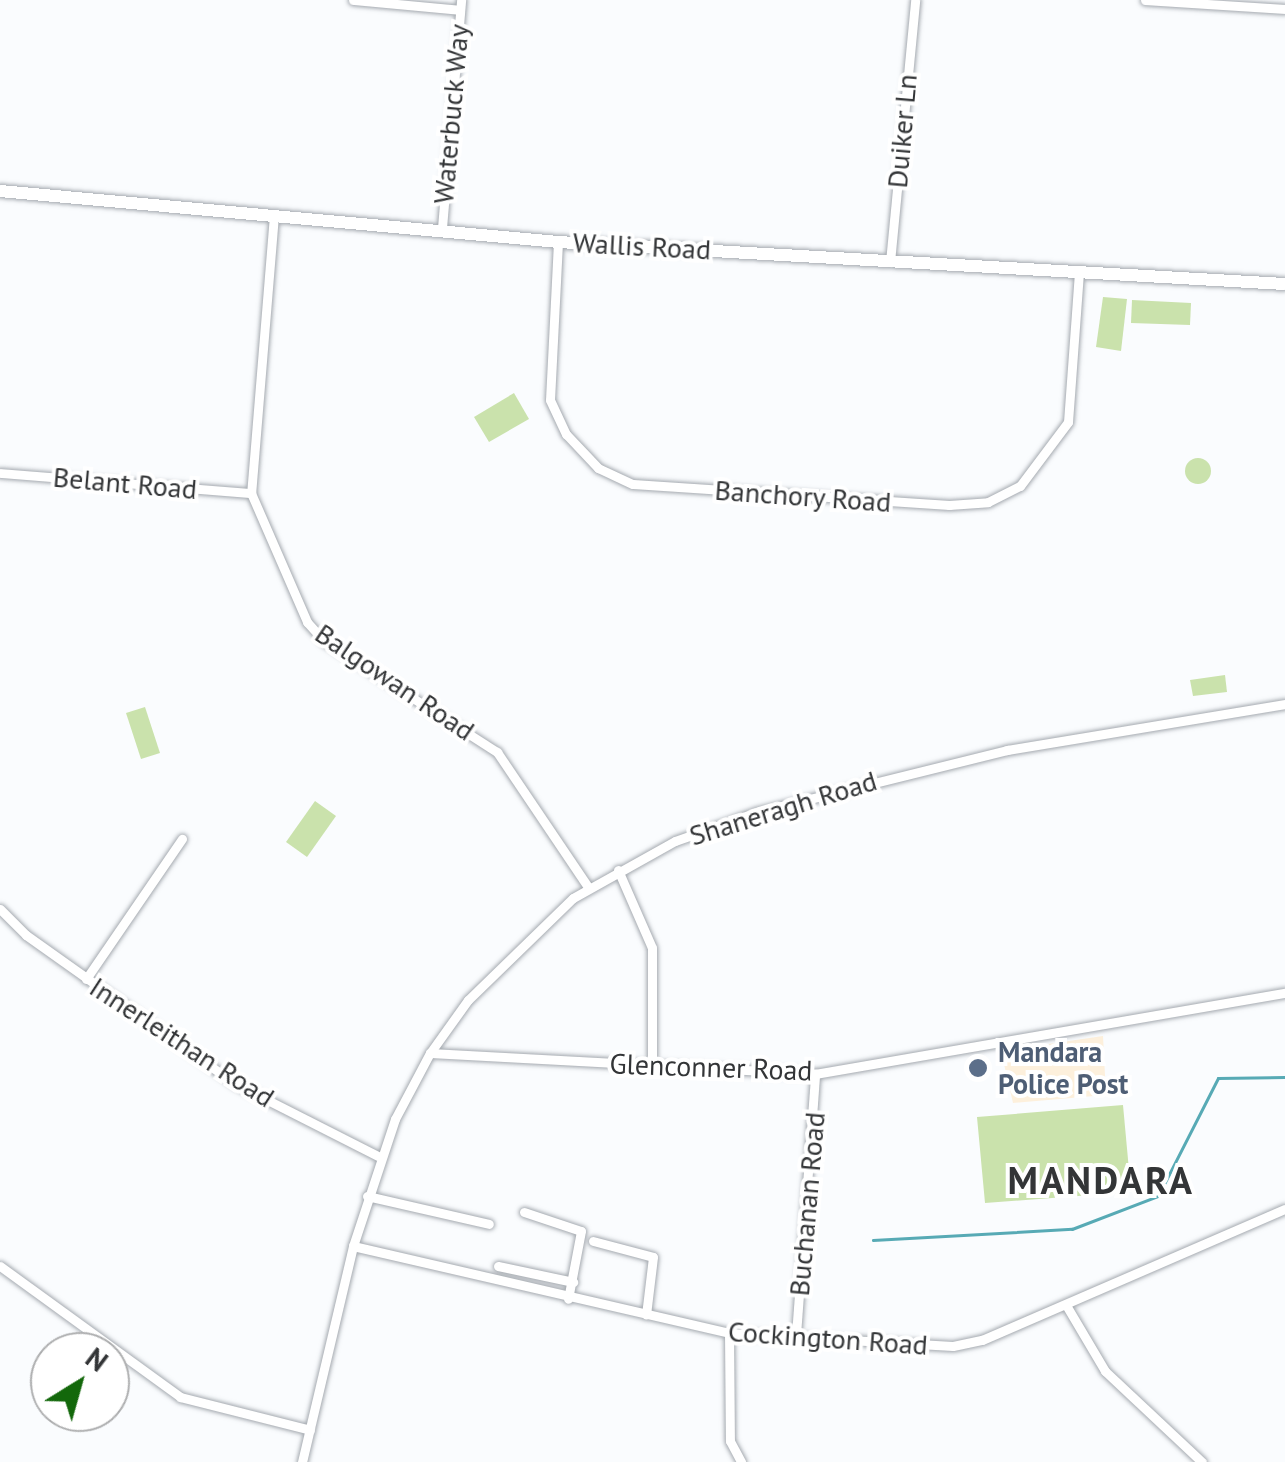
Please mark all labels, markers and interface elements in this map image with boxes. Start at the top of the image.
street label: Waterbuck Way [426,22,476,206]
street label: Duiker Ln [880,73,924,189]
street label: Wallis Road [572,226,712,266]
street label: Belant Road [52,460,198,506]
street label: Banchory Road [713,473,893,519]
street label: Balgowan Road [309,616,481,748]
street label: Shaneragh Road [685,764,881,852]
street label: Innerleithan Road [83,970,281,1114]
place label: Mandara Police Post [998,1035,1128,1101]
street label: Glenconner Road [609,1047,813,1087]
marker: Mandara Police Post [967,1057,989,1079]
street label: Buchanan Road [782,1111,832,1297]
district label: MANDARA [1008,1157,1194,1203]
street label: Cockington Road [727,1314,929,1362]
north arrow [30,1332,130,1432]
text: N [79,1339,116,1380]

